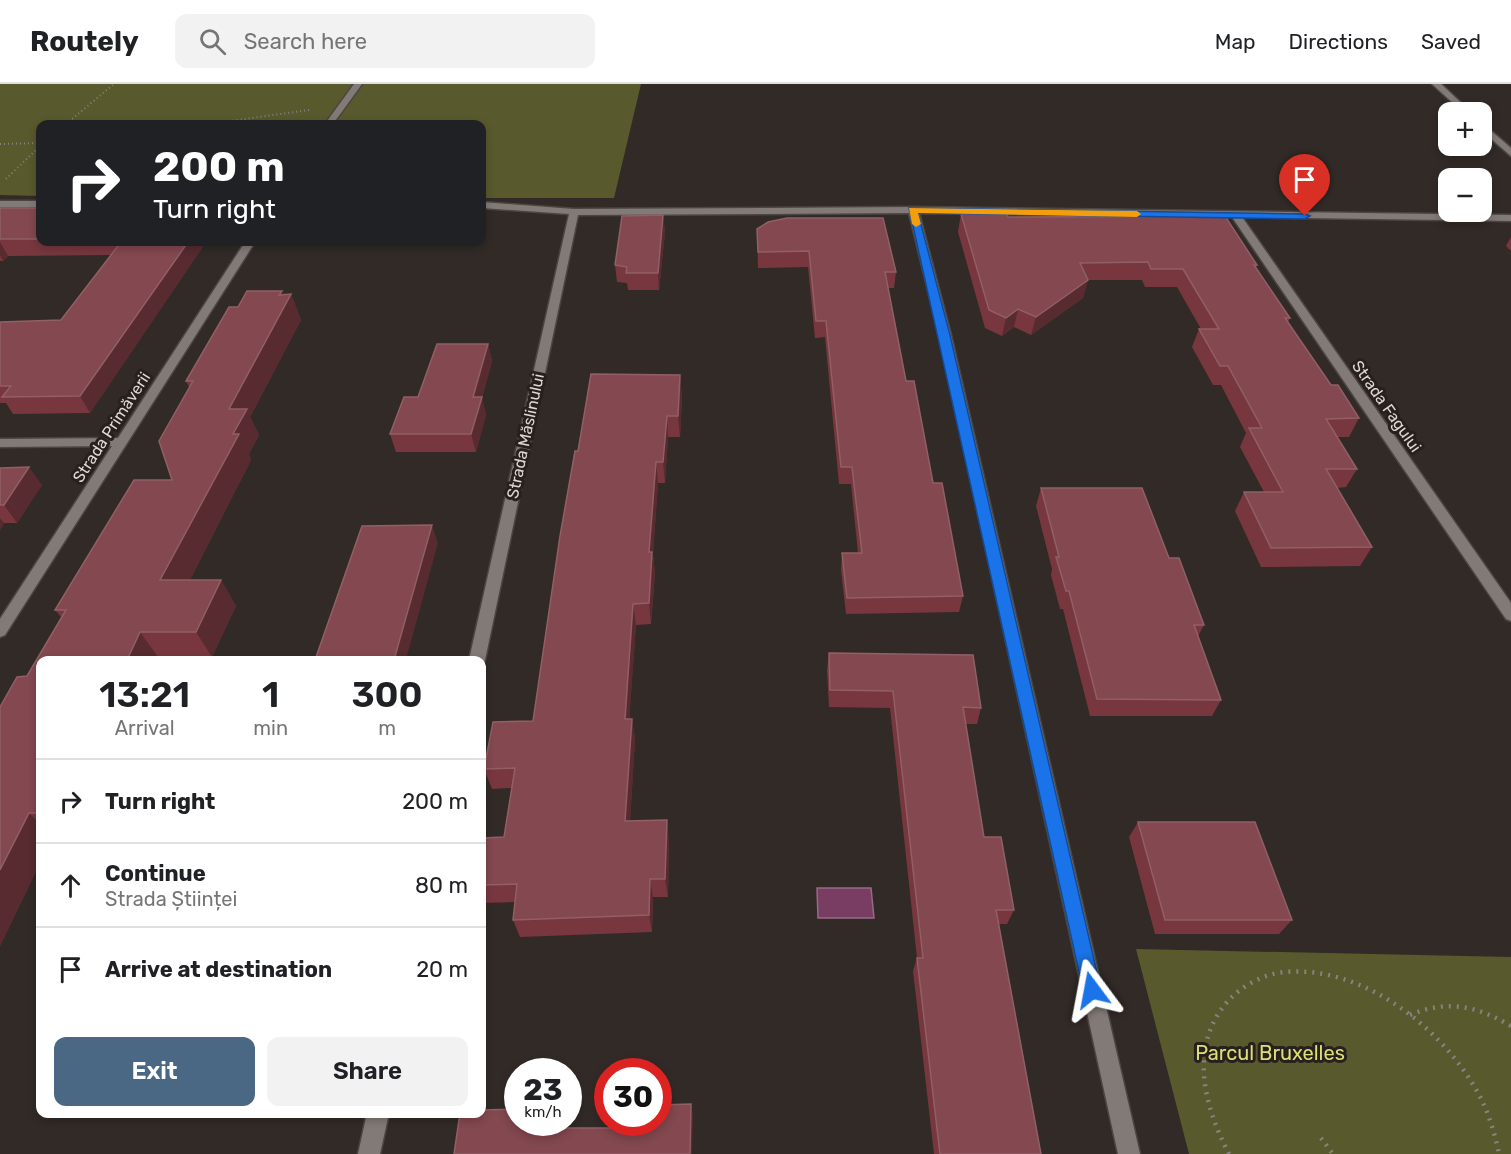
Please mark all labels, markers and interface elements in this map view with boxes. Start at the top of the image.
search box [175,14,595,68]
text: Routely [30,25,139,58]
icon: search [196,25,229,58]
text: Search here [244,28,367,55]
text: Map [1215,29,1256,54]
text: Directions [1289,29,1388,54]
text: Saved [1421,29,1481,54]
map controls [1438,102,1492,222]
button: + [1438,102,1492,156]
text: 200 m [153,142,285,192]
icon: right [54,144,132,222]
pin [1279,154,1330,216]
icon: arrive [1288,163,1321,196]
button: − [1438,168,1492,222]
text: Turn right [153,193,276,225]
street label: Strada Fagului [1348,357,1425,456]
street label: Strada Primăverii [69,369,154,486]
street label: Strada Măslinului [503,372,548,500]
text: 13:21 [99,673,190,716]
text: 1 [262,673,279,716]
text: 300 [351,673,423,716]
text: Arrival [115,716,175,740]
text: min [253,716,288,740]
text: m [378,716,396,740]
icon: right [54,785,87,818]
text: Turn right [105,788,215,815]
text: 200 m [402,788,468,815]
text: Continue [105,860,206,887]
icon: ahead [54,869,87,902]
text: 80 m [415,872,468,899]
text: Strada Științei [105,887,237,911]
icon: arrive [54,953,87,986]
text: Arrive at destination [105,956,332,983]
text: 20 m [416,956,468,983]
position arrow [1060,958,1124,1022]
button: Exit [54,1037,255,1106]
button: Share [267,1037,468,1106]
park label: Parcul Bruxelles [1195,1041,1345,1065]
speed limit sign: 30 [594,1058,672,1136]
text: 23 [523,1072,563,1108]
text: km/h [524,1103,562,1121]

